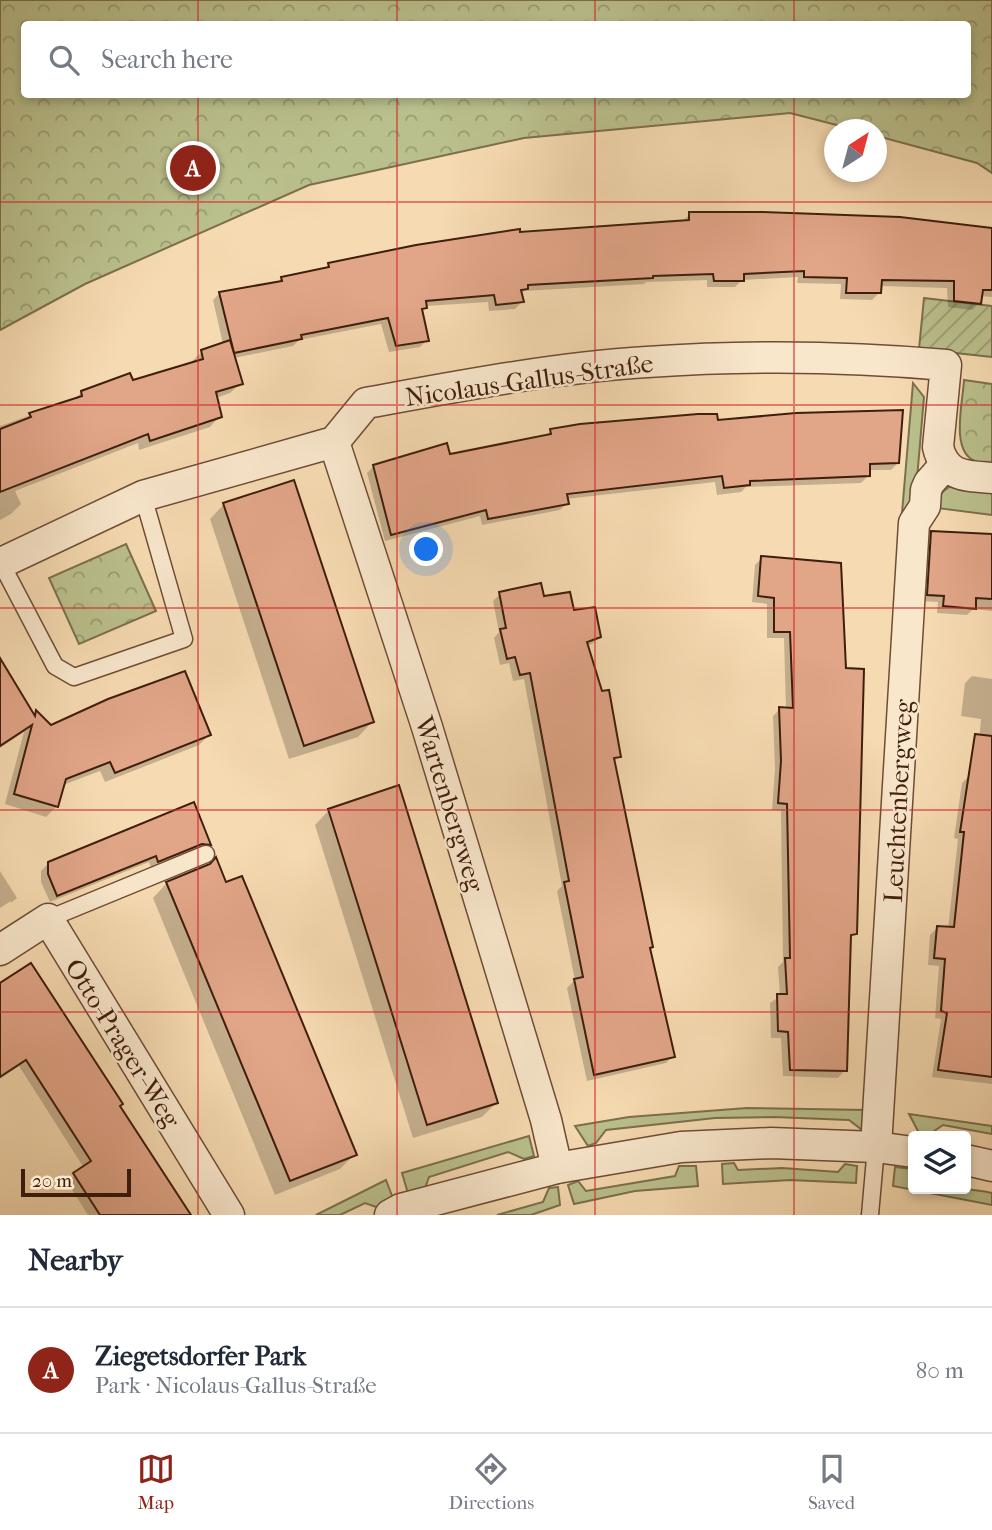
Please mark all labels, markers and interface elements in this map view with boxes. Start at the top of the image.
search box [21,21,971,98]
icon: search [45,41,83,79]
text: Search here [101,44,233,75]
north arrow [824,119,887,182]
pin: A [170,142,216,194]
street label: Nicolaus-Gallus-Straße [403,348,655,413]
your location [409,532,443,566]
street label: Leuchtenbergweg [878,698,919,903]
street label: Wartenbergweg [408,712,491,897]
street label: Otto-Prager-Weg [58,953,187,1134]
map controls [908,1131,971,1194]
button: layers [908,1131,971,1194]
scale bar [21,1166,131,1198]
text: 20 m [32,1170,72,1192]
text: Nearby [28,1243,123,1278]
text: Ziegetsdorfer Park [95,1341,306,1372]
text: A [44,1357,58,1384]
text: 80 m [916,1357,964,1384]
text: Park · Nicolaus-Gallus-Straße [95,1372,377,1399]
tab: Map [137,1450,175,1514]
tab: Directions [449,1450,534,1514]
tab: Saved [808,1450,855,1514]

